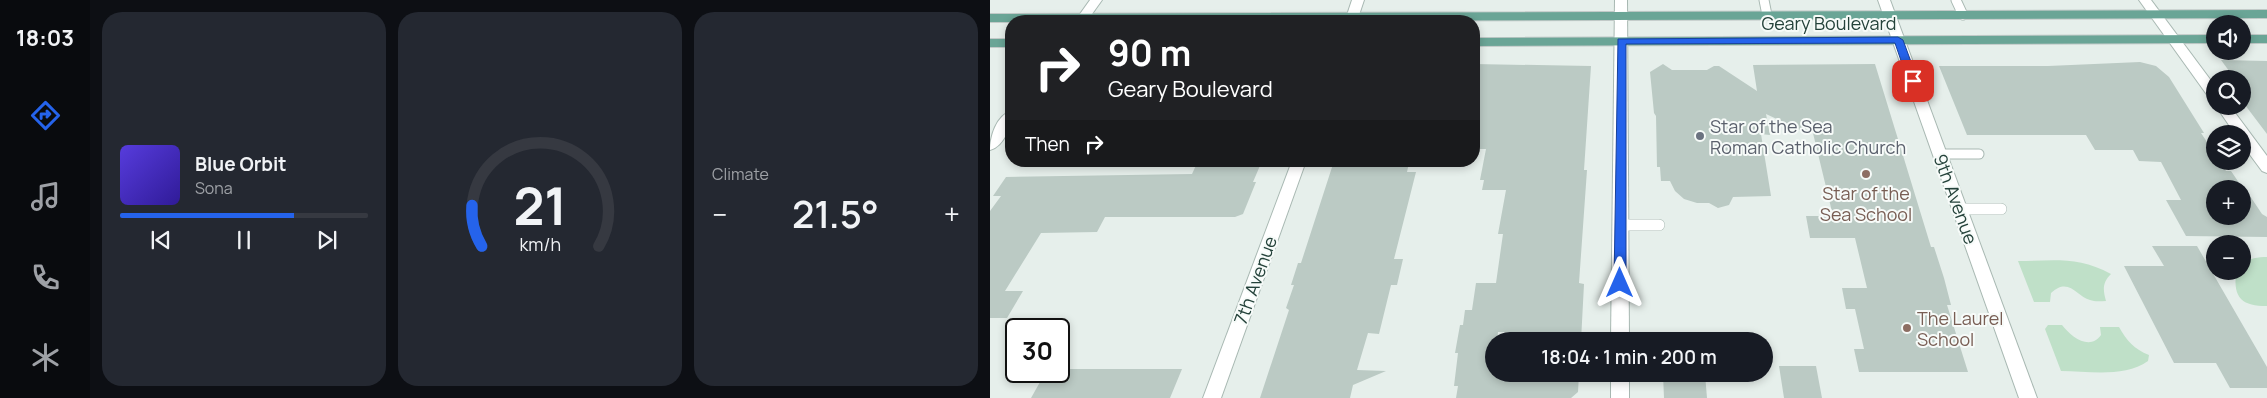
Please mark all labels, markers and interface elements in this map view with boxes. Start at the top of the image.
street label: Geary Boulevard [1762,11,1896,35]
map controls [2206,15,2251,280]
button: sound [2206,15,2251,60]
text: 18:03 [16,23,74,53]
text: 90 m [1108,29,1191,77]
icon: right [1025,35,1090,100]
pin [1892,60,1934,102]
icon: arrive [1899,67,1927,95]
button: search [2206,70,2251,115]
text: Geary Boulevard [1108,74,1273,104]
icon: directions [28,98,63,133]
place label: Star of the Sea Roman Catholic Church [1710,114,1906,159]
button: layers [2206,125,2251,170]
icon: right [1080,130,1108,158]
marker: Star of the Sea Roman Catholic Church [1694,130,1706,142]
text: Then [1025,131,1070,157]
text: Blue Orbit [195,151,287,177]
street label: 9th Avenue [1929,151,1983,247]
text: Climate [712,163,769,185]
marker: Star of the Sea School [1860,168,1872,180]
text: 21 [513,170,567,241]
text: Sona [195,177,233,199]
icon: music [28,179,63,214]
button: + [2206,180,2251,225]
place label: Star of the Sea School [1820,181,1912,226]
text: 21.5° [792,187,879,239]
text: − [712,195,727,233]
text: + [944,195,960,233]
icon: previous [147,226,175,254]
icon: pause [230,226,258,254]
icon: next [313,226,341,254]
text: km/h [519,232,561,256]
street label: 7th Avenue [1228,233,1282,327]
button: − [2206,235,2251,280]
position arrow [1593,256,1645,308]
icon: phone [28,260,63,295]
place label: The Laurel School [1917,306,2003,351]
speed limit sign: 30 [1005,318,1070,383]
marker: The Laurel School [1901,322,1913,334]
icon: climate [28,340,63,375]
text: 18:04 · 1 min · 200 m [1541,344,1717,370]

